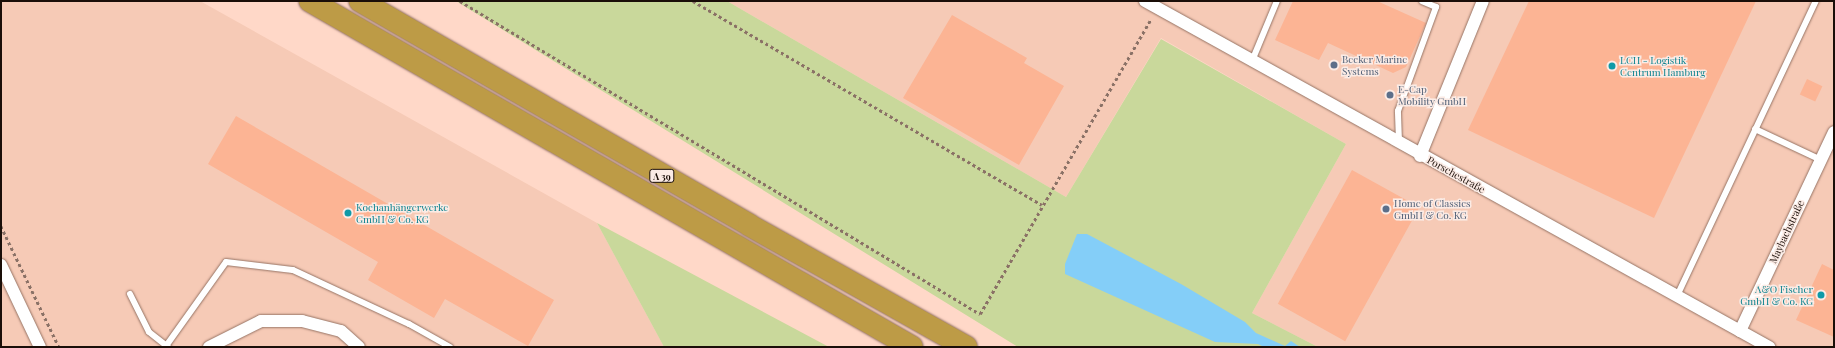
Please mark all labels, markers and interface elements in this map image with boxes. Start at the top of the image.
place label: Becker Marine Systems [1342,53,1407,76]
place label: LCH - Logistik Centrum Hamburg [1620,54,1706,78]
marker: Becker Marine Systems [1329,60,1339,70]
marker: LCH - Logistik Centrum Hamburg [1607,61,1617,71]
place label: E-Cap Mobility GmbH [1398,83,1466,106]
marker: E-Cap Mobility GmbH [1385,90,1395,100]
street label: Porschestraße [1425,154,1487,196]
road number: A 39 [649,169,675,183]
place label: Home of Classics GmbH & Co. KG [1394,197,1471,220]
street label: Maybachstraße [1767,199,1807,265]
place label: Kochanhängerwerke GmbH & Co. KG [356,201,448,224]
marker: Home of Classics GmbH & Co. KG [1381,204,1391,214]
marker: Kochanhängerwerke GmbH & Co. KG [343,208,353,218]
place label: A&O Fischer GmbH & Co. KG [1740,283,1813,306]
marker: A&O Fischer GmbH & Co. KG [1816,290,1826,300]

